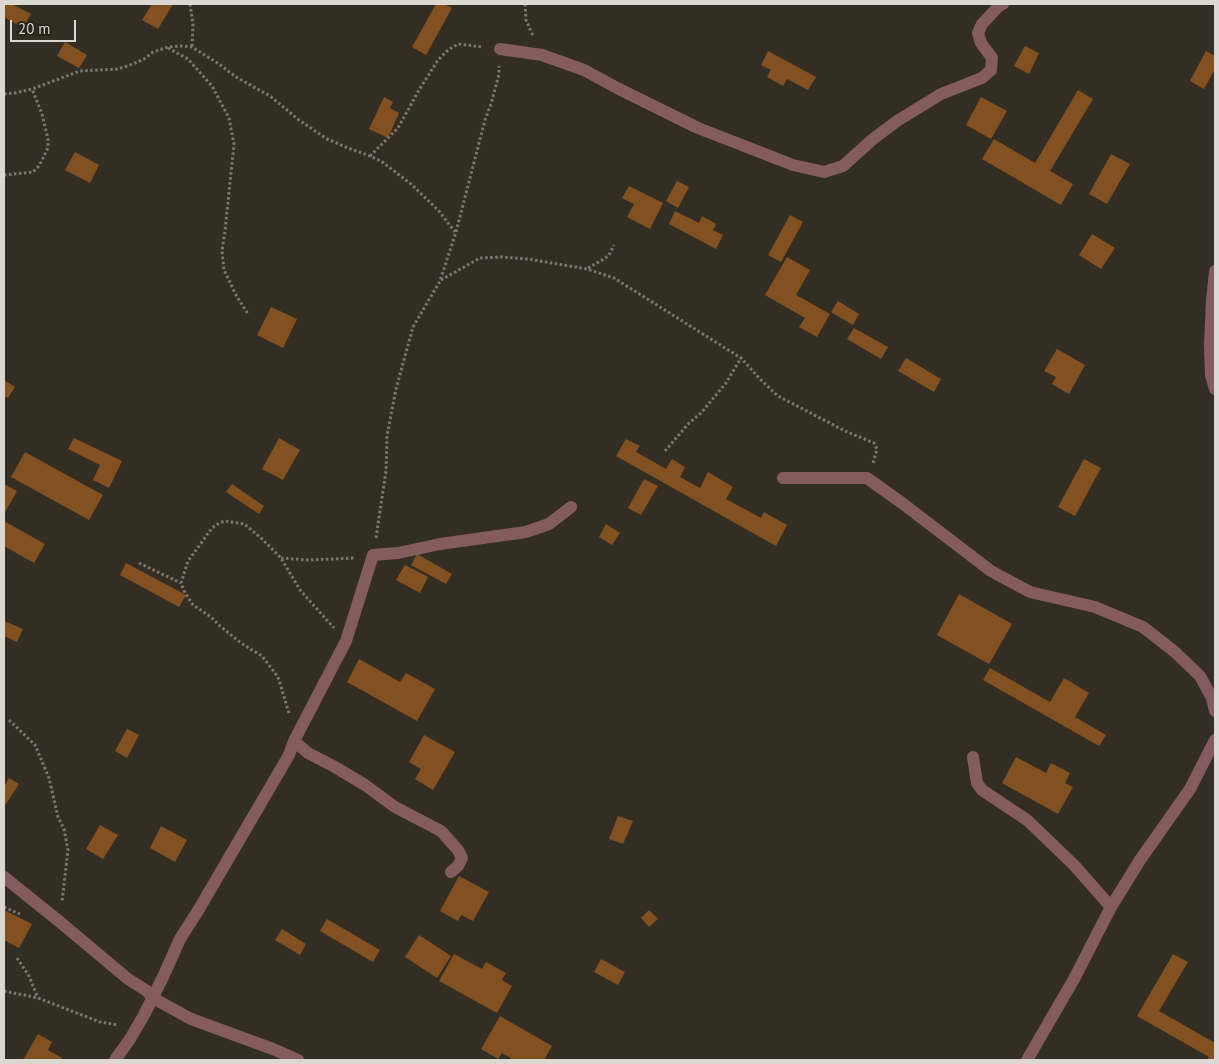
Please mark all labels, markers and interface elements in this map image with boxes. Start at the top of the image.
scale bar [12,10,79,42]
text: 20 m [18,19,51,38]

